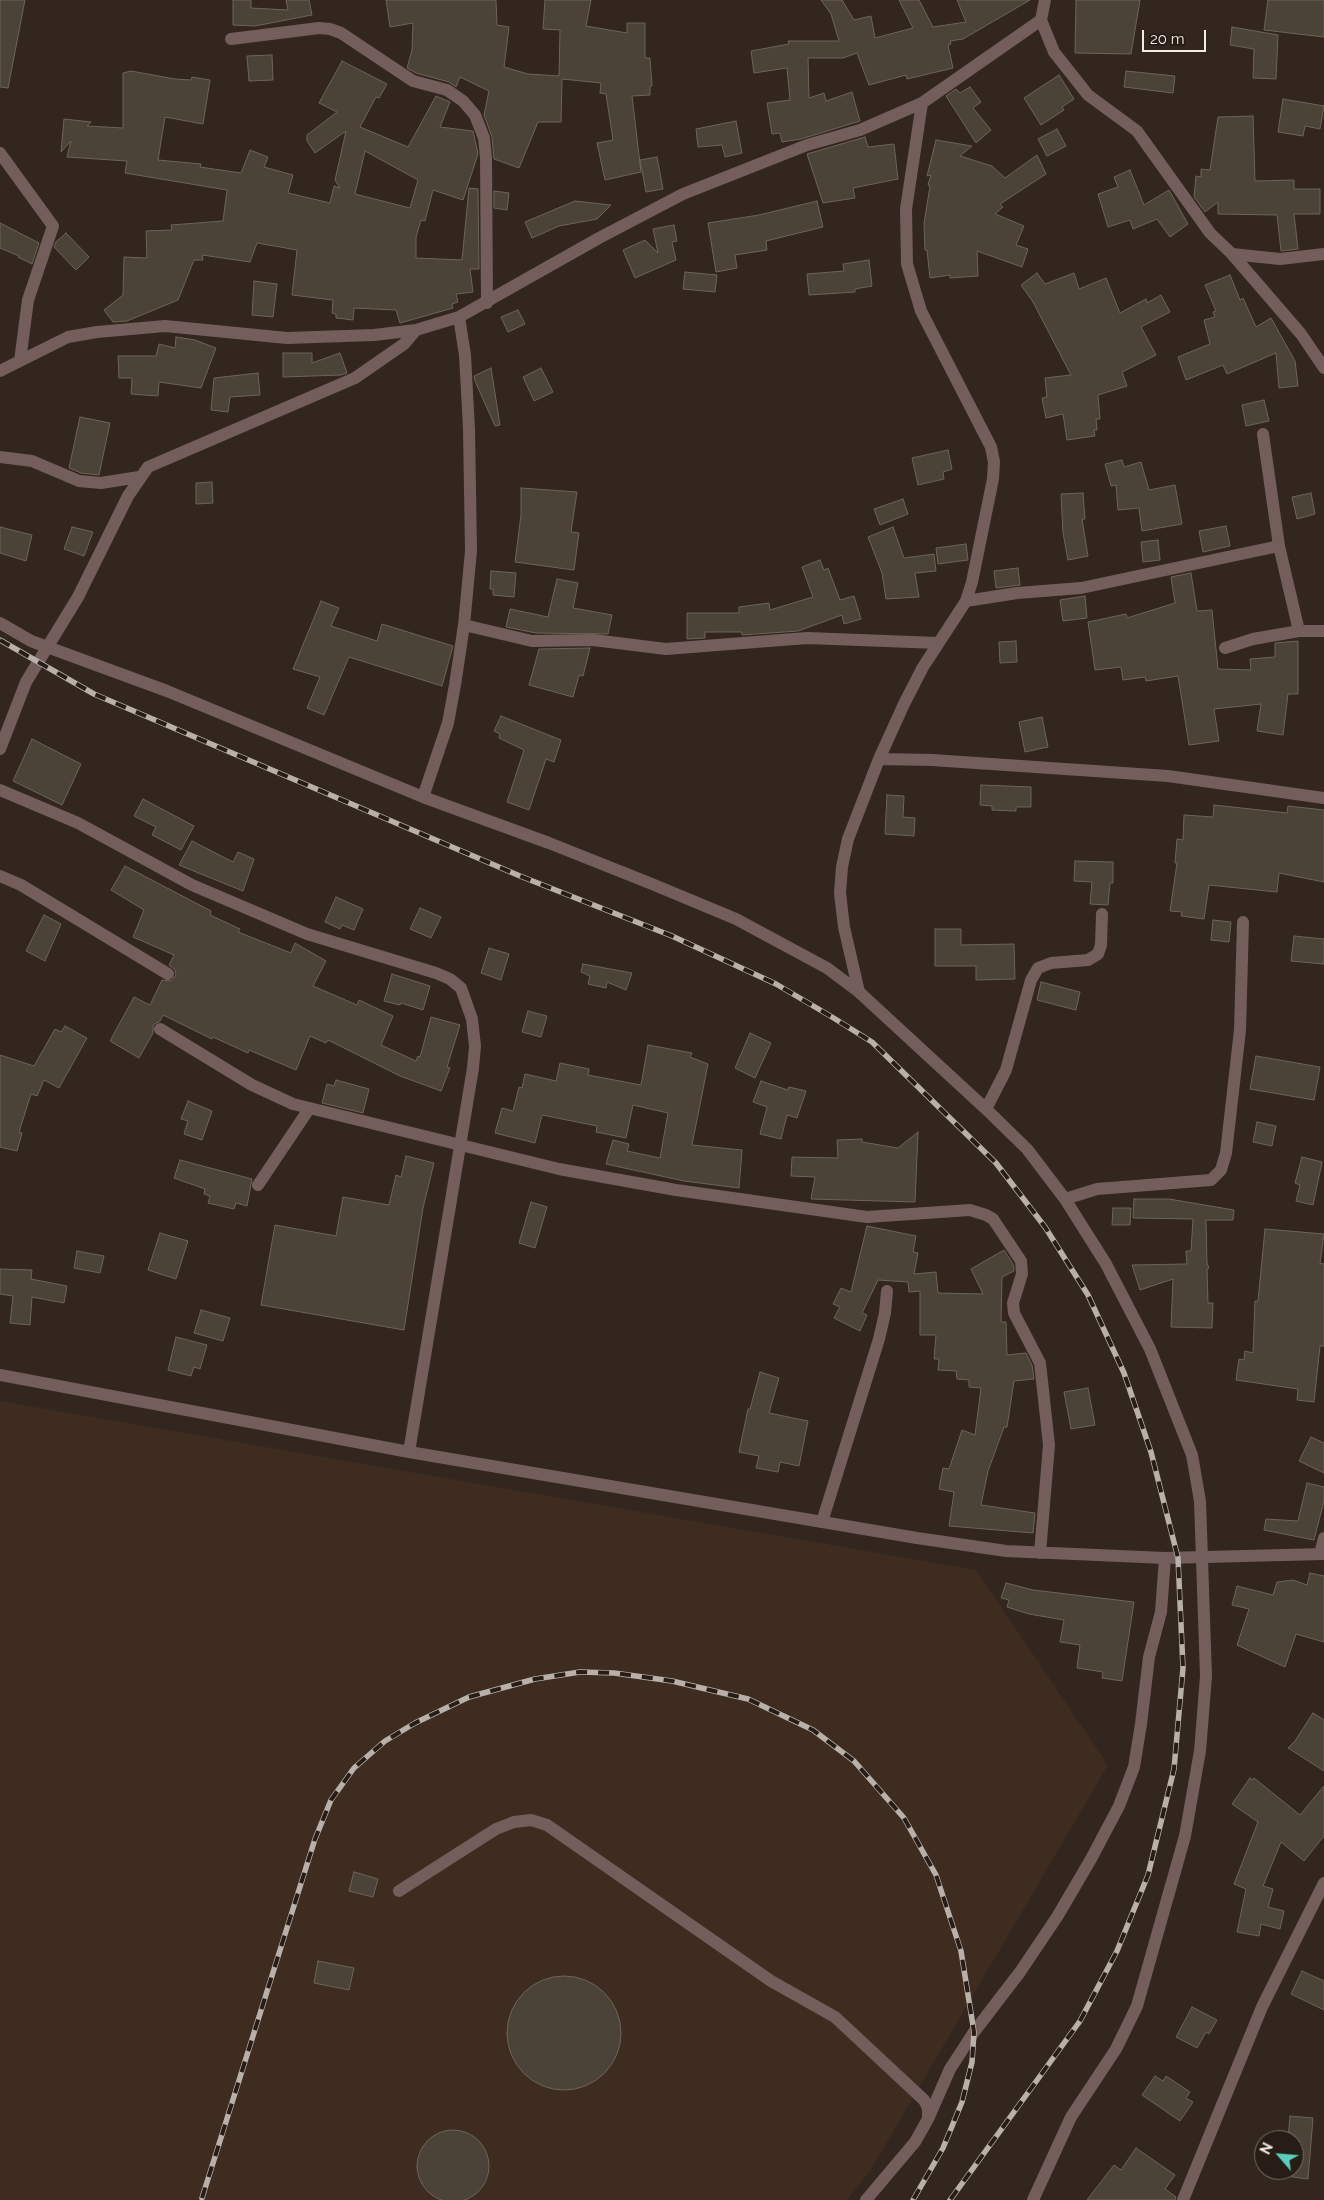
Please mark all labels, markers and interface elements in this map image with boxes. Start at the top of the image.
scale bar [1144,20,1208,52]
text: 20 m [1150,30,1185,48]
north arrow [1254,2130,1304,2180]
text: N [1257,2140,1276,2157]

